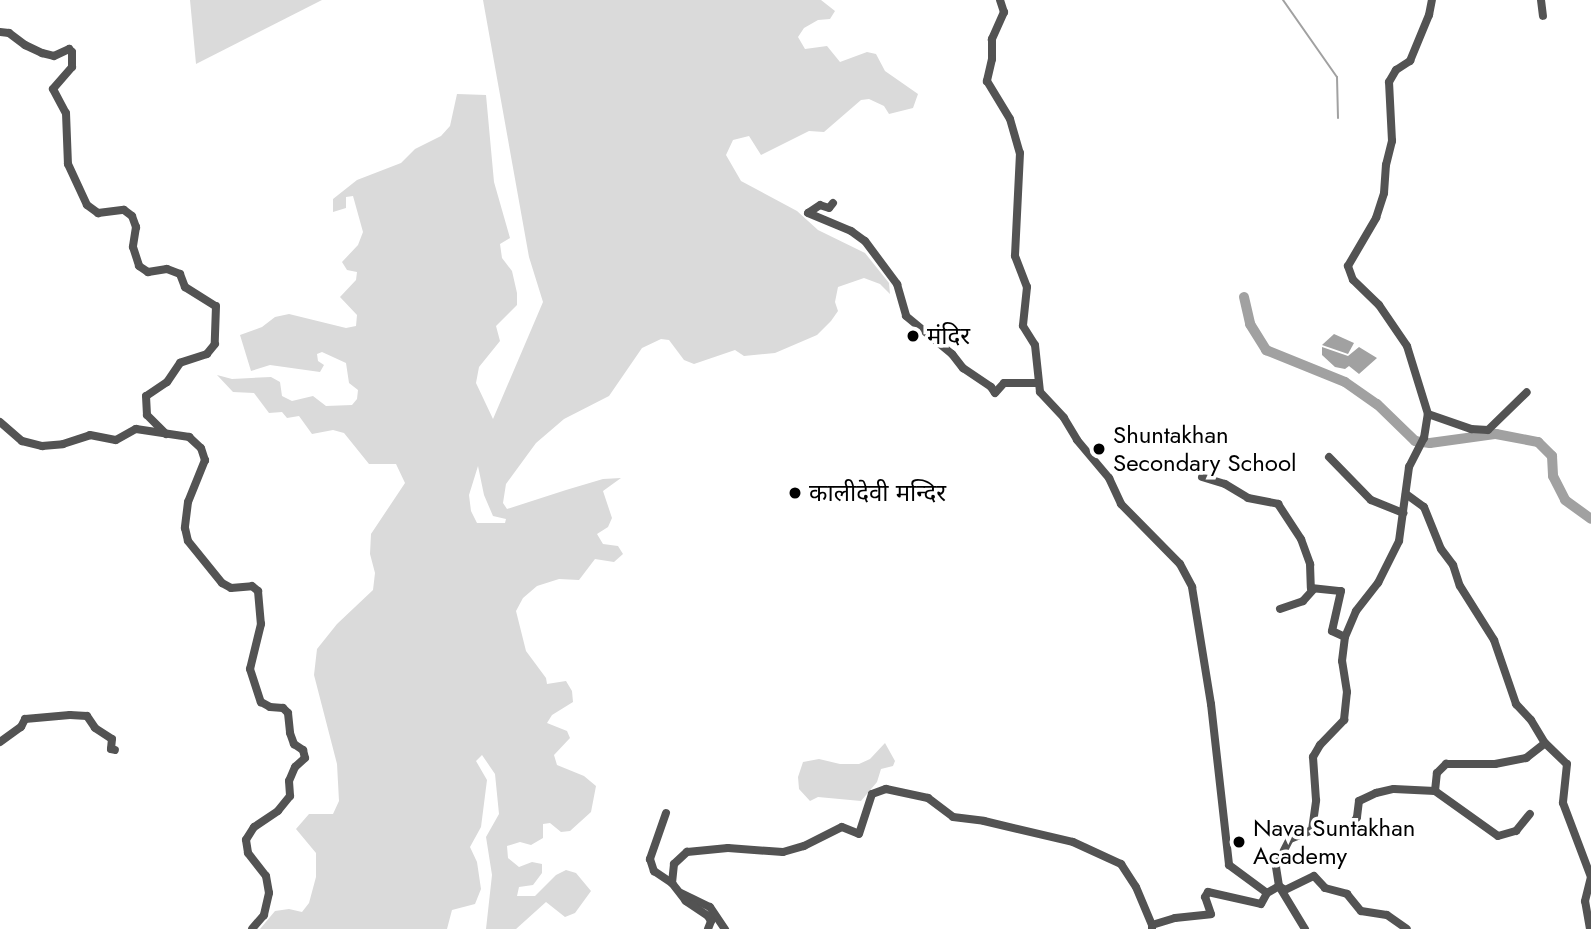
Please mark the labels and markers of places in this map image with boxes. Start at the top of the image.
place label: मंदिर [927,322,970,350]
marker: मंदिर [905,328,921,344]
place label: Shuntakhan Secondary School [1113,421,1297,477]
marker: Shuntakhan Secondary School [1091,441,1107,457]
place label: कालीदेवी मन्दिर [809,479,946,507]
marker: कालीदेवी मन्दिर [787,485,803,501]
place label: Nava Suntakhan Academy [1253,814,1415,870]
marker: Nava Suntakhan Academy [1231,834,1247,850]

